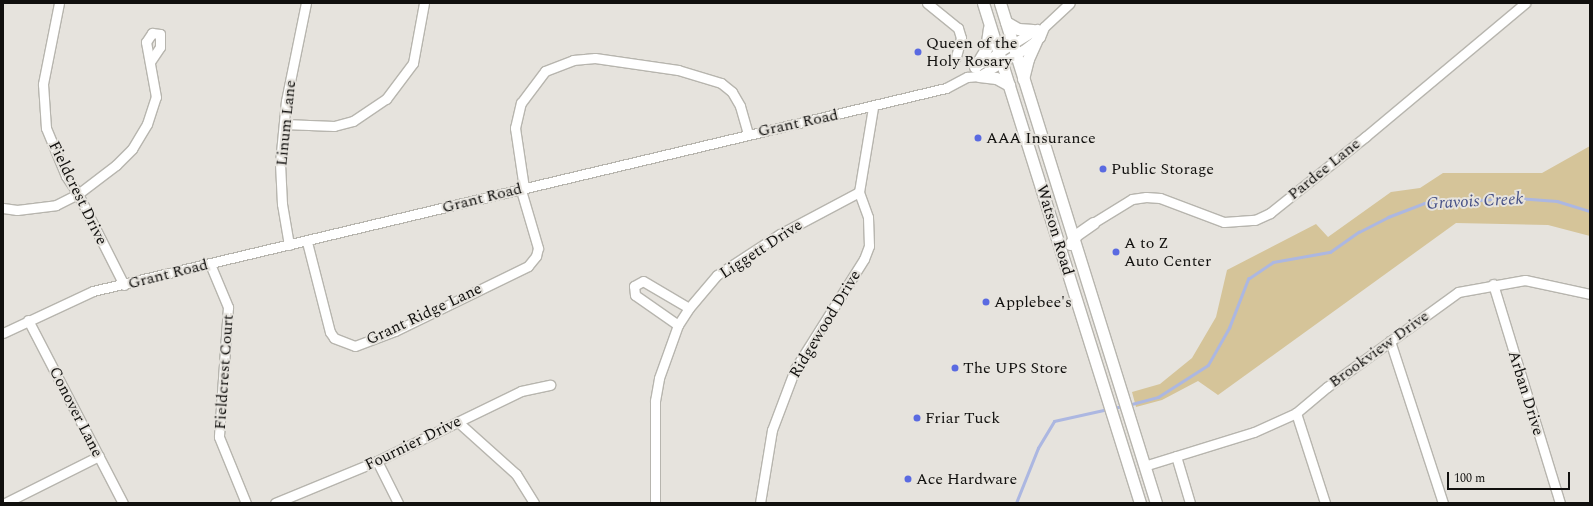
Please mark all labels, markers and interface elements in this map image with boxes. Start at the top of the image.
place label: Queen of the Holy Rosary [926,33,1018,71]
marker: Queen of the Holy Rosary [913,47,923,57]
street label: Linum Lane [272,79,300,167]
street label: Grant Road [756,105,840,141]
place label: AAA Insurance [986,128,1096,148]
marker: AAA Insurance [973,133,983,143]
street label: Pardee Lane [1284,134,1364,204]
street label: Fieldcrest Drive [45,138,111,248]
place label: Public Storage [1111,159,1214,179]
marker: Public Storage [1098,164,1108,174]
street label: Grant Road [440,179,524,217]
street label: Watson Road [1032,182,1078,278]
water label: Gravois Creek [1426,189,1524,215]
street label: Liggett Drive [716,215,806,283]
place label: A to Z Auto Center [1124,233,1211,271]
marker: A to Z Auto Center [1111,247,1121,257]
street label: Grant Road [126,255,210,293]
street label: Ridgewood Drive [785,267,865,381]
street label: Grant Ridge Lane [363,279,485,349]
place label: Applebee's [994,292,1072,312]
marker: Applebee's [981,297,991,307]
street label: Brookview Drive [1325,306,1433,392]
street label: Fieldcrest Court [210,314,238,430]
street label: Arban Drive [1504,348,1548,438]
place label: The UPS Store [963,358,1068,378]
marker: The UPS Store [950,363,960,373]
street label: Conover Lane [45,364,107,460]
place label: Friar Tuck [925,408,1000,428]
street label: Fournier Drive [362,411,464,475]
marker: Friar Tuck [912,413,922,423]
scale bar [1449,464,1572,490]
place label: Ace Hardware [916,469,1017,489]
text: 100 m [1454,469,1485,488]
marker: Ace Hardware [903,474,913,484]

